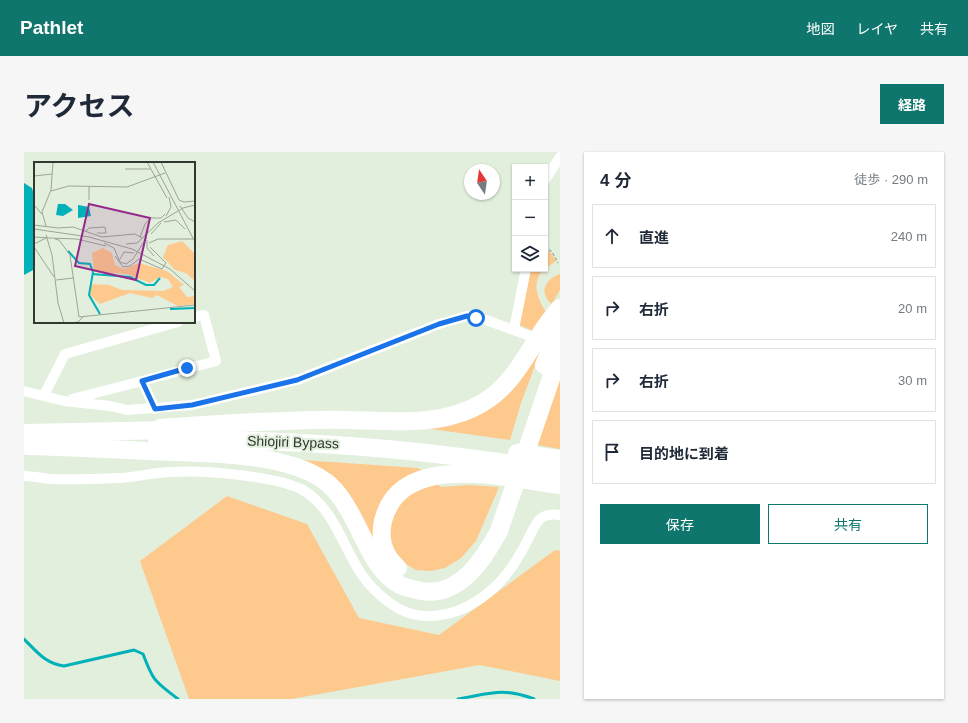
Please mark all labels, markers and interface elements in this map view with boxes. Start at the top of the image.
text: Pathlet [20,17,83,38]
text: 地図 [806,21,834,37]
text: レイヤ [856,21,898,37]
text: 共有 [920,21,948,37]
button: 経路 [880,84,944,124]
text: アクセス [24,91,135,122]
inset map [34,162,195,323]
north arrow [464,164,500,200]
map controls [512,164,548,272]
button: + [512,164,548,200]
text: 4 分 [600,171,631,190]
text: 徒歩 · 290 m [854,172,928,187]
button: − [512,200,548,236]
icon: ahead [601,225,623,247]
text: 直進 [639,229,669,246]
text: 240 m [891,229,927,244]
button: layers [512,236,548,272]
icon: right [601,297,623,319]
text: 右折 [639,301,669,318]
text: 20 m [898,301,927,316]
route start [467,309,485,327]
route end [178,359,196,377]
icon: right [601,369,623,391]
text: 右折 [639,373,669,390]
text: 30 m [898,373,927,388]
street label: Shiojiri Bypass [247,432,339,452]
icon: arrive [601,441,623,463]
text: 目的地に到着 [639,445,729,462]
button: 保存 [600,504,760,544]
button: 共有 [768,504,928,544]

